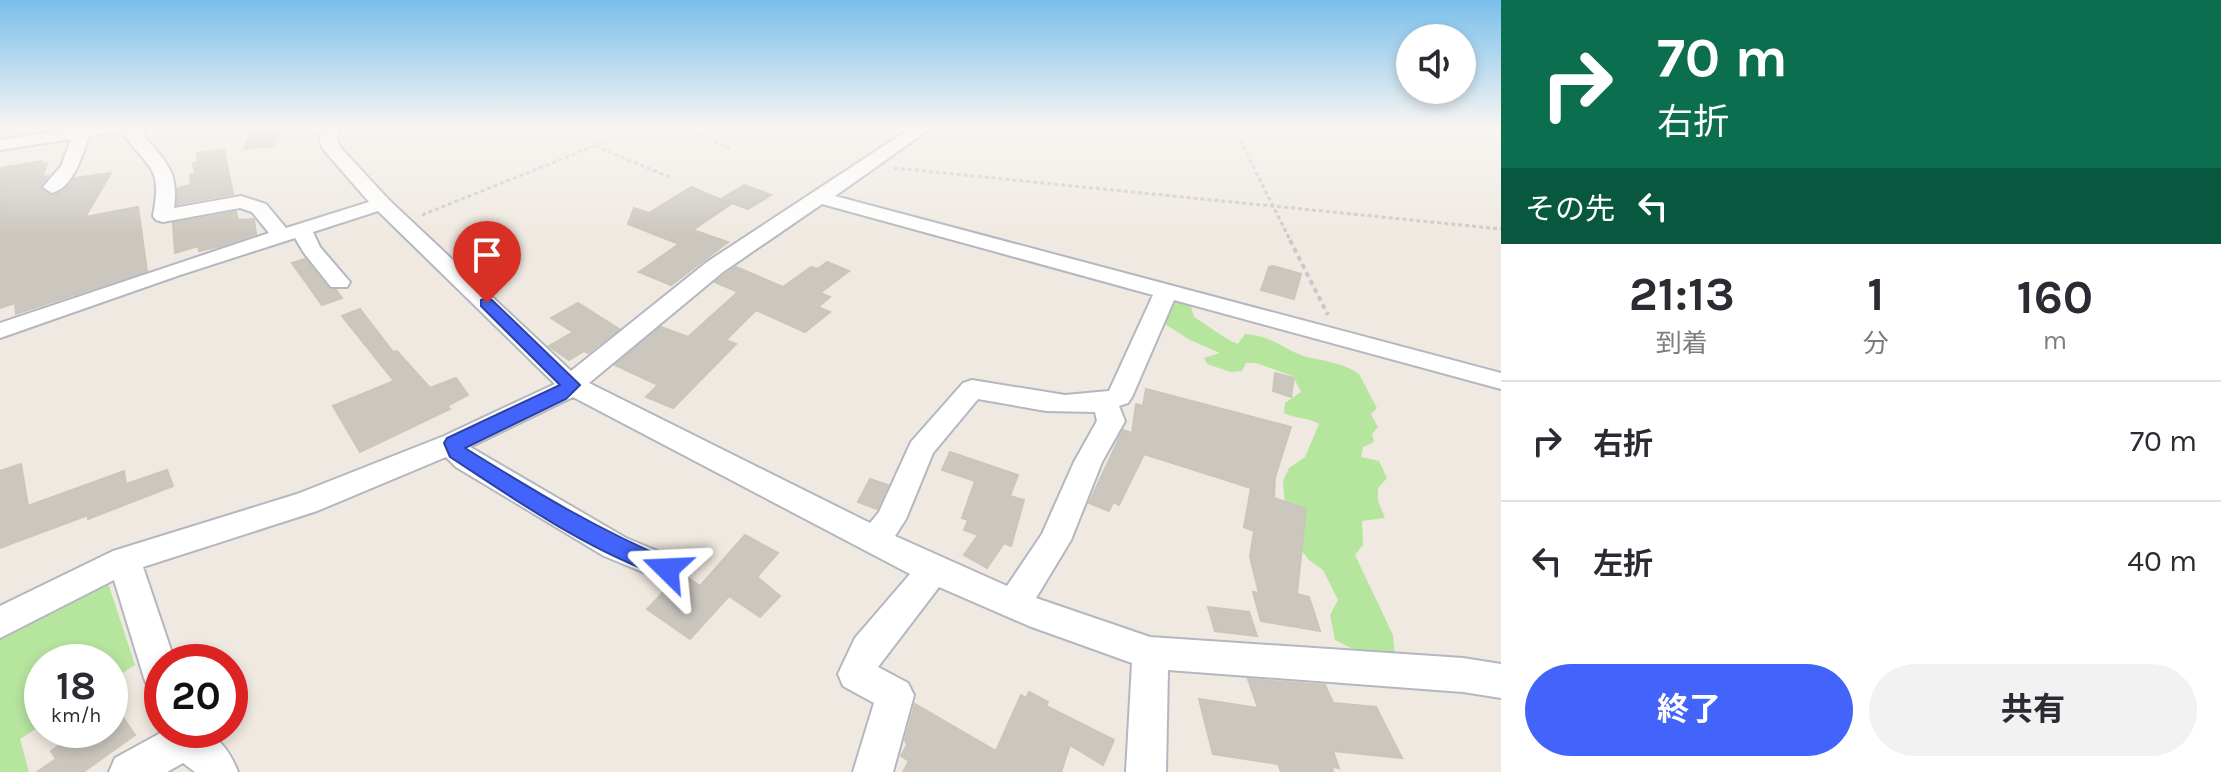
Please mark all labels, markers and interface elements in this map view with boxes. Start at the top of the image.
map controls [1396,24,1476,104]
button: sound [1396,24,1476,104]
text: 70 m [1657,25,1788,90]
icon: right [1525,32,1629,136]
text: 右折 [1657,101,1729,143]
icon: left [1631,184,1675,228]
text: その先 [1525,191,1615,227]
pin [453,221,521,303]
icon: arrive [465,233,509,277]
text: 21:13 [1629,266,1735,322]
text: 1 [1867,266,1884,322]
text: 160 [2017,269,2093,325]
text: m [2043,325,2067,356]
text: 到着 [1656,328,1708,359]
text: 分 [1863,328,1889,359]
icon: right [1525,419,1569,463]
text: 70 m [2130,423,2197,459]
text: 右折 [1593,426,1653,462]
position arrow [625,527,709,611]
icon: left [1525,539,1569,583]
text: 40 m [2127,543,2197,579]
text: 左折 [1593,546,1653,582]
speed limit sign: 20 [144,644,248,748]
text: 18 [56,662,96,709]
button: 終了 [1525,664,1853,756]
button: 共有 [1869,664,2197,756]
text: km/h [51,704,101,727]

